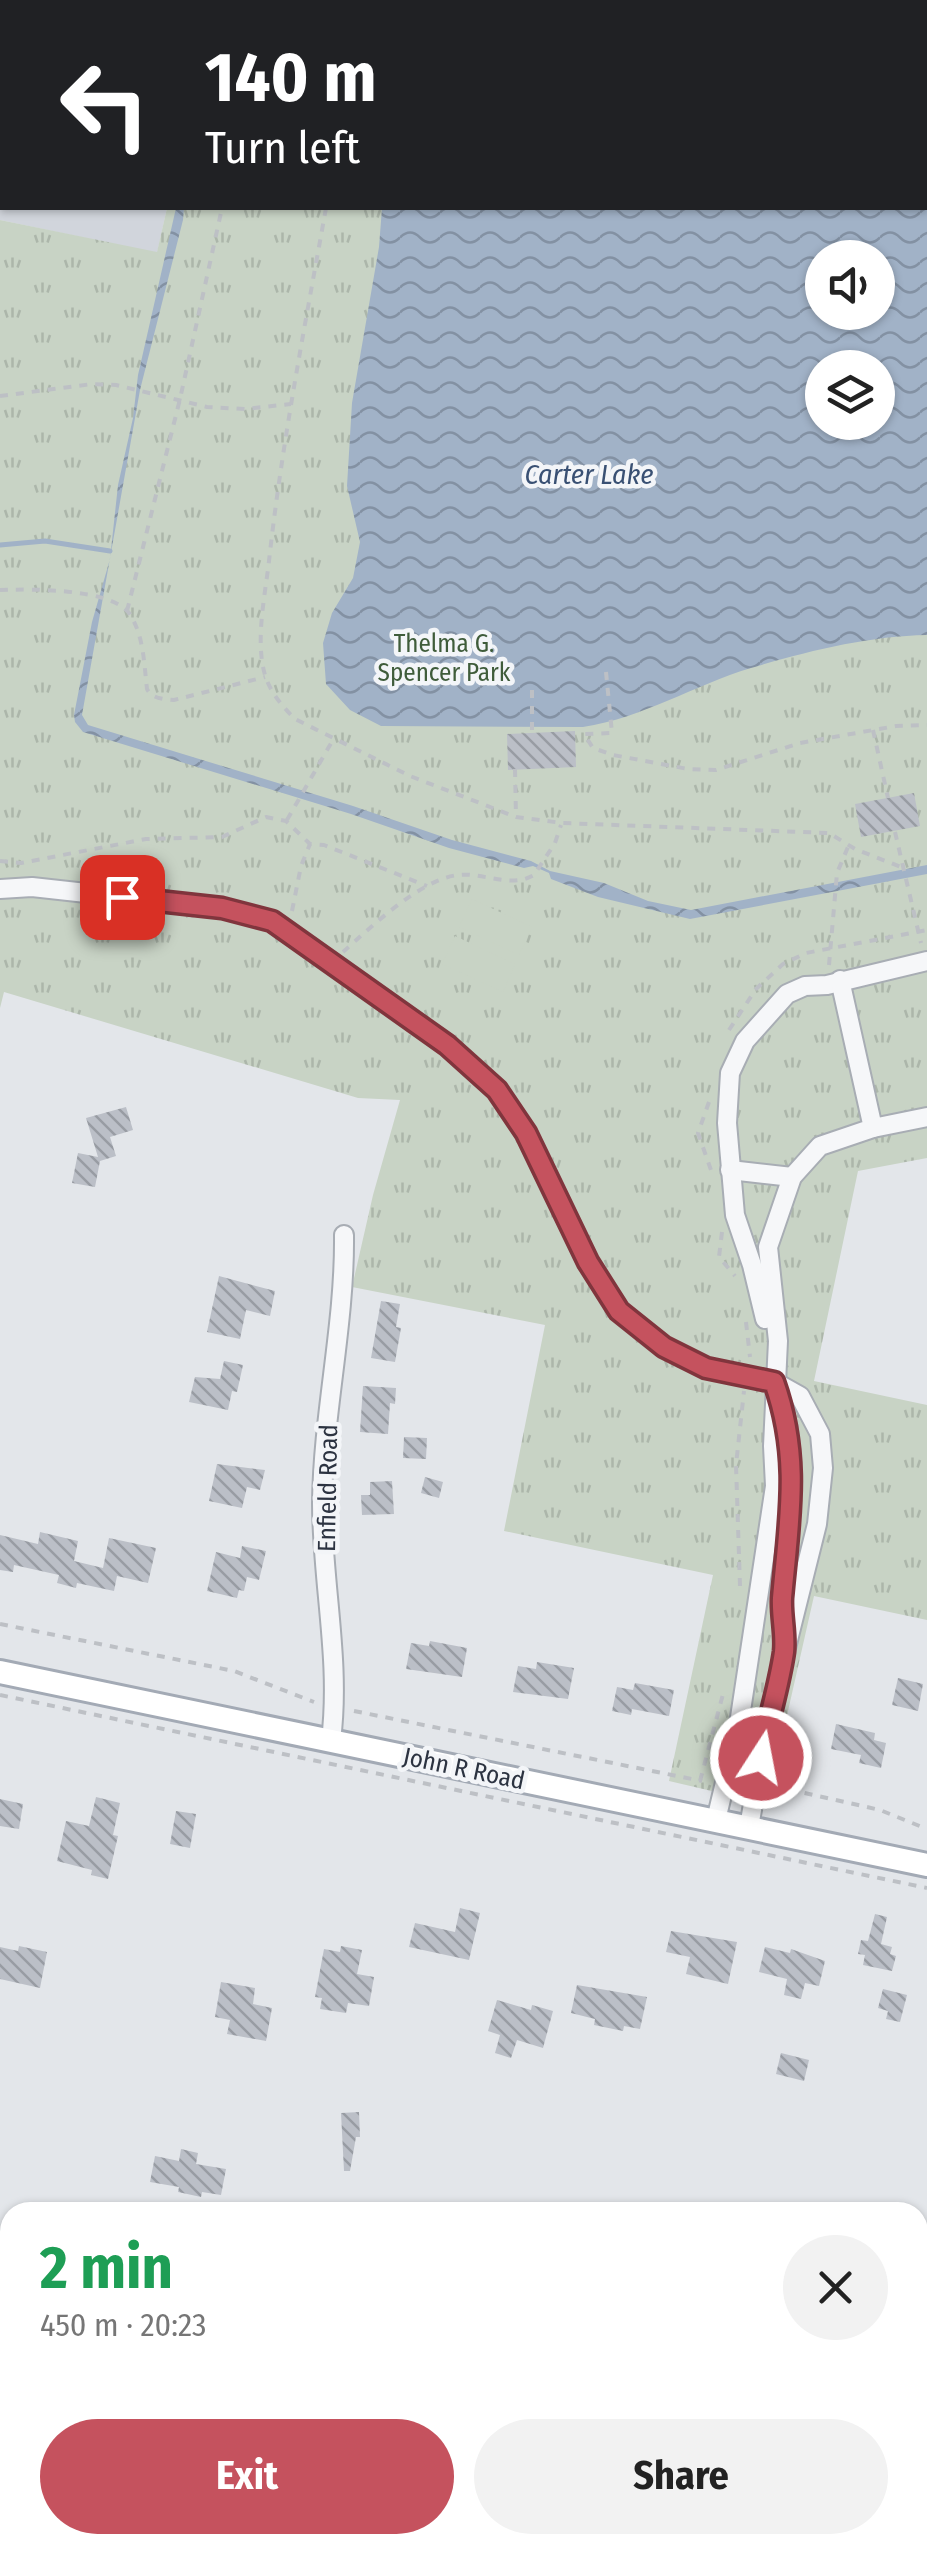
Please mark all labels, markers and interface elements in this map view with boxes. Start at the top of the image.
text: 140 m [205,36,377,120]
icon: left [40,40,170,170]
text: Turn left [205,121,360,175]
map controls [805,240,895,440]
button: sound [805,240,895,330]
button: layers [805,350,895,440]
water label: Carter Lake [524,458,654,491]
park label: Thelma G. Spencer Park [378,629,511,688]
pin [80,855,165,940]
icon: arrive [95,870,150,925]
street label: Enfield Road [312,1424,344,1552]
position arrow [709,1706,813,1810]
street label: John R Road [400,1741,527,1796]
text: 2 min [40,2232,173,2304]
button: close [783,2235,888,2340]
text: 450 m · 20:23 [40,2306,207,2344]
button: Exit [40,2419,454,2534]
button: Share [474,2419,888,2534]

